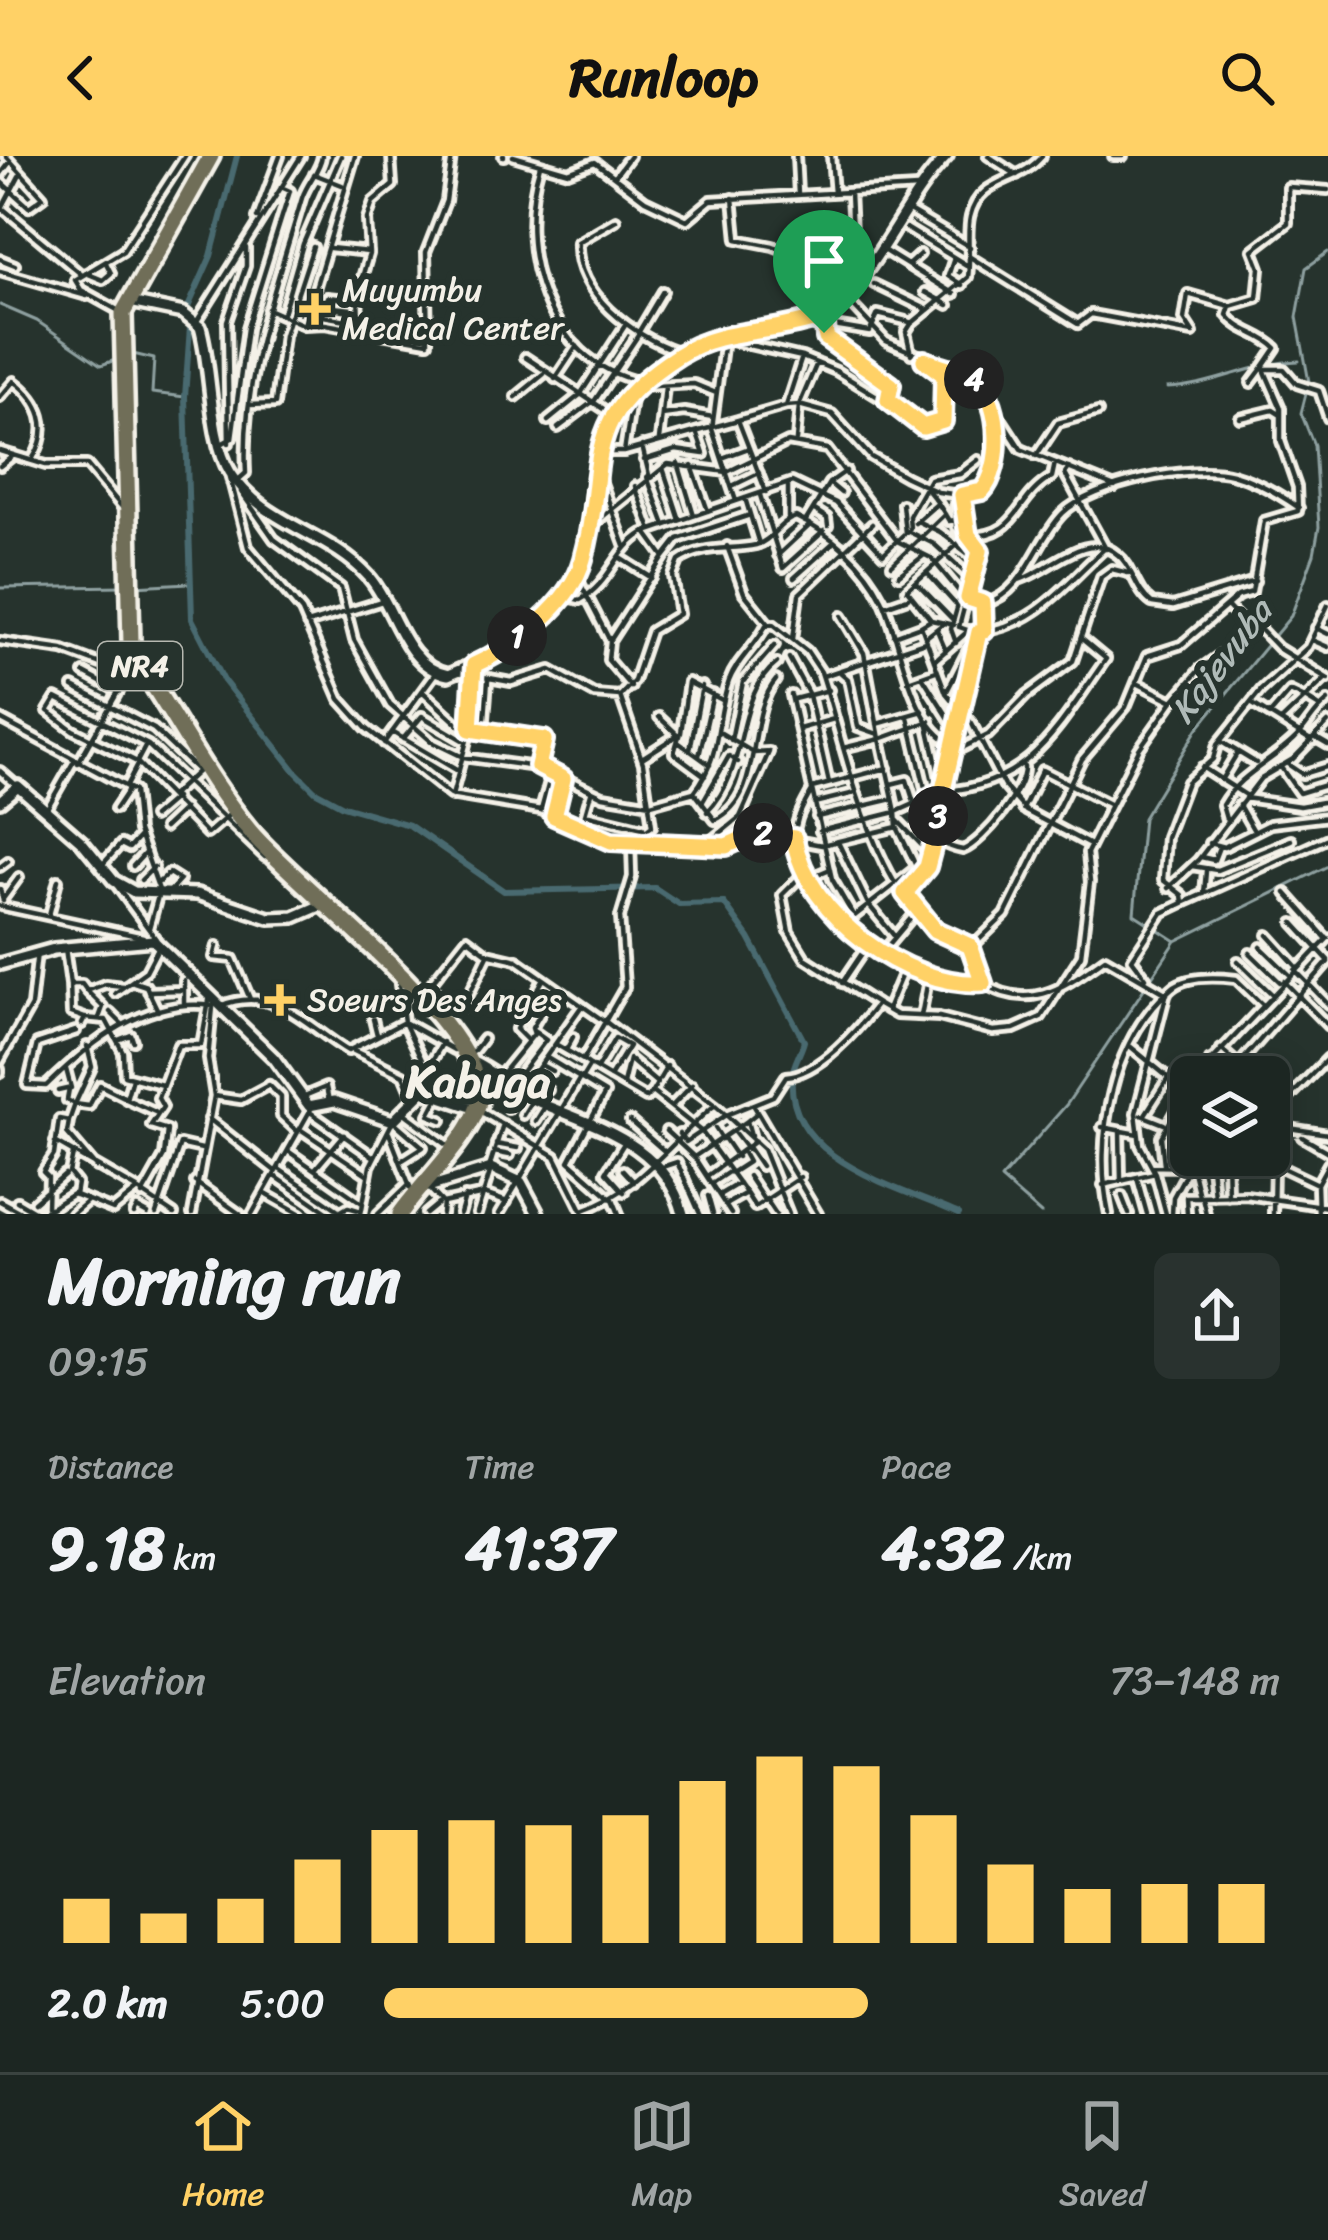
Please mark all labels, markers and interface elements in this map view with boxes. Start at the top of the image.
text: Runloop [570,30,758,126]
icon: back [48,45,114,111]
icon: search [1214,45,1280,111]
pin [773,210,875,333]
icon: arrive [791,228,857,294]
place label: Muyumbu Medical Center [342,261,565,357]
marker: Muyumbu Medical Center [299,293,331,325]
pin: 4 [944,349,1004,409]
text: 4 [964,350,984,408]
water label: Kajevuba [1152,582,1291,738]
pin: 1 [487,606,547,666]
text: 1 [510,607,524,665]
road number: NR4 [98,642,182,690]
pin: 3 [908,786,968,846]
text: 3 [929,787,947,845]
pin: 2 [733,803,793,863]
text: 2 [753,804,773,862]
place label: Soeurs Des Anges [307,971,562,1029]
marker: Soeurs Des Anges [264,984,296,1016]
district label: Kabuga [405,1042,550,1122]
map controls [1170,1056,1290,1176]
button: layers [1170,1056,1290,1176]
text: Morning run [48,1223,401,1340]
button: share [1154,1253,1280,1379]
text: 09:15 [48,1327,149,1396]
text: Distance [48,1438,173,1496]
text: Time [465,1438,534,1496]
text: Pace [881,1438,951,1496]
text: 9.18 [48,1496,165,1602]
text: 41:37 [465,1496,613,1602]
text: 4:32 [881,1496,1005,1602]
text: km [165,1529,216,1587]
text: /km [1005,1529,1072,1587]
text: Elevation [48,1646,206,1715]
text: 73–148 m [1109,1646,1280,1715]
text: 2.0 km [48,1969,168,2038]
text: 5:00 [240,1969,325,2038]
tab: Home [182,2093,265,2223]
tab: Map [629,2093,695,2223]
tab: Saved [1059,2093,1146,2223]

